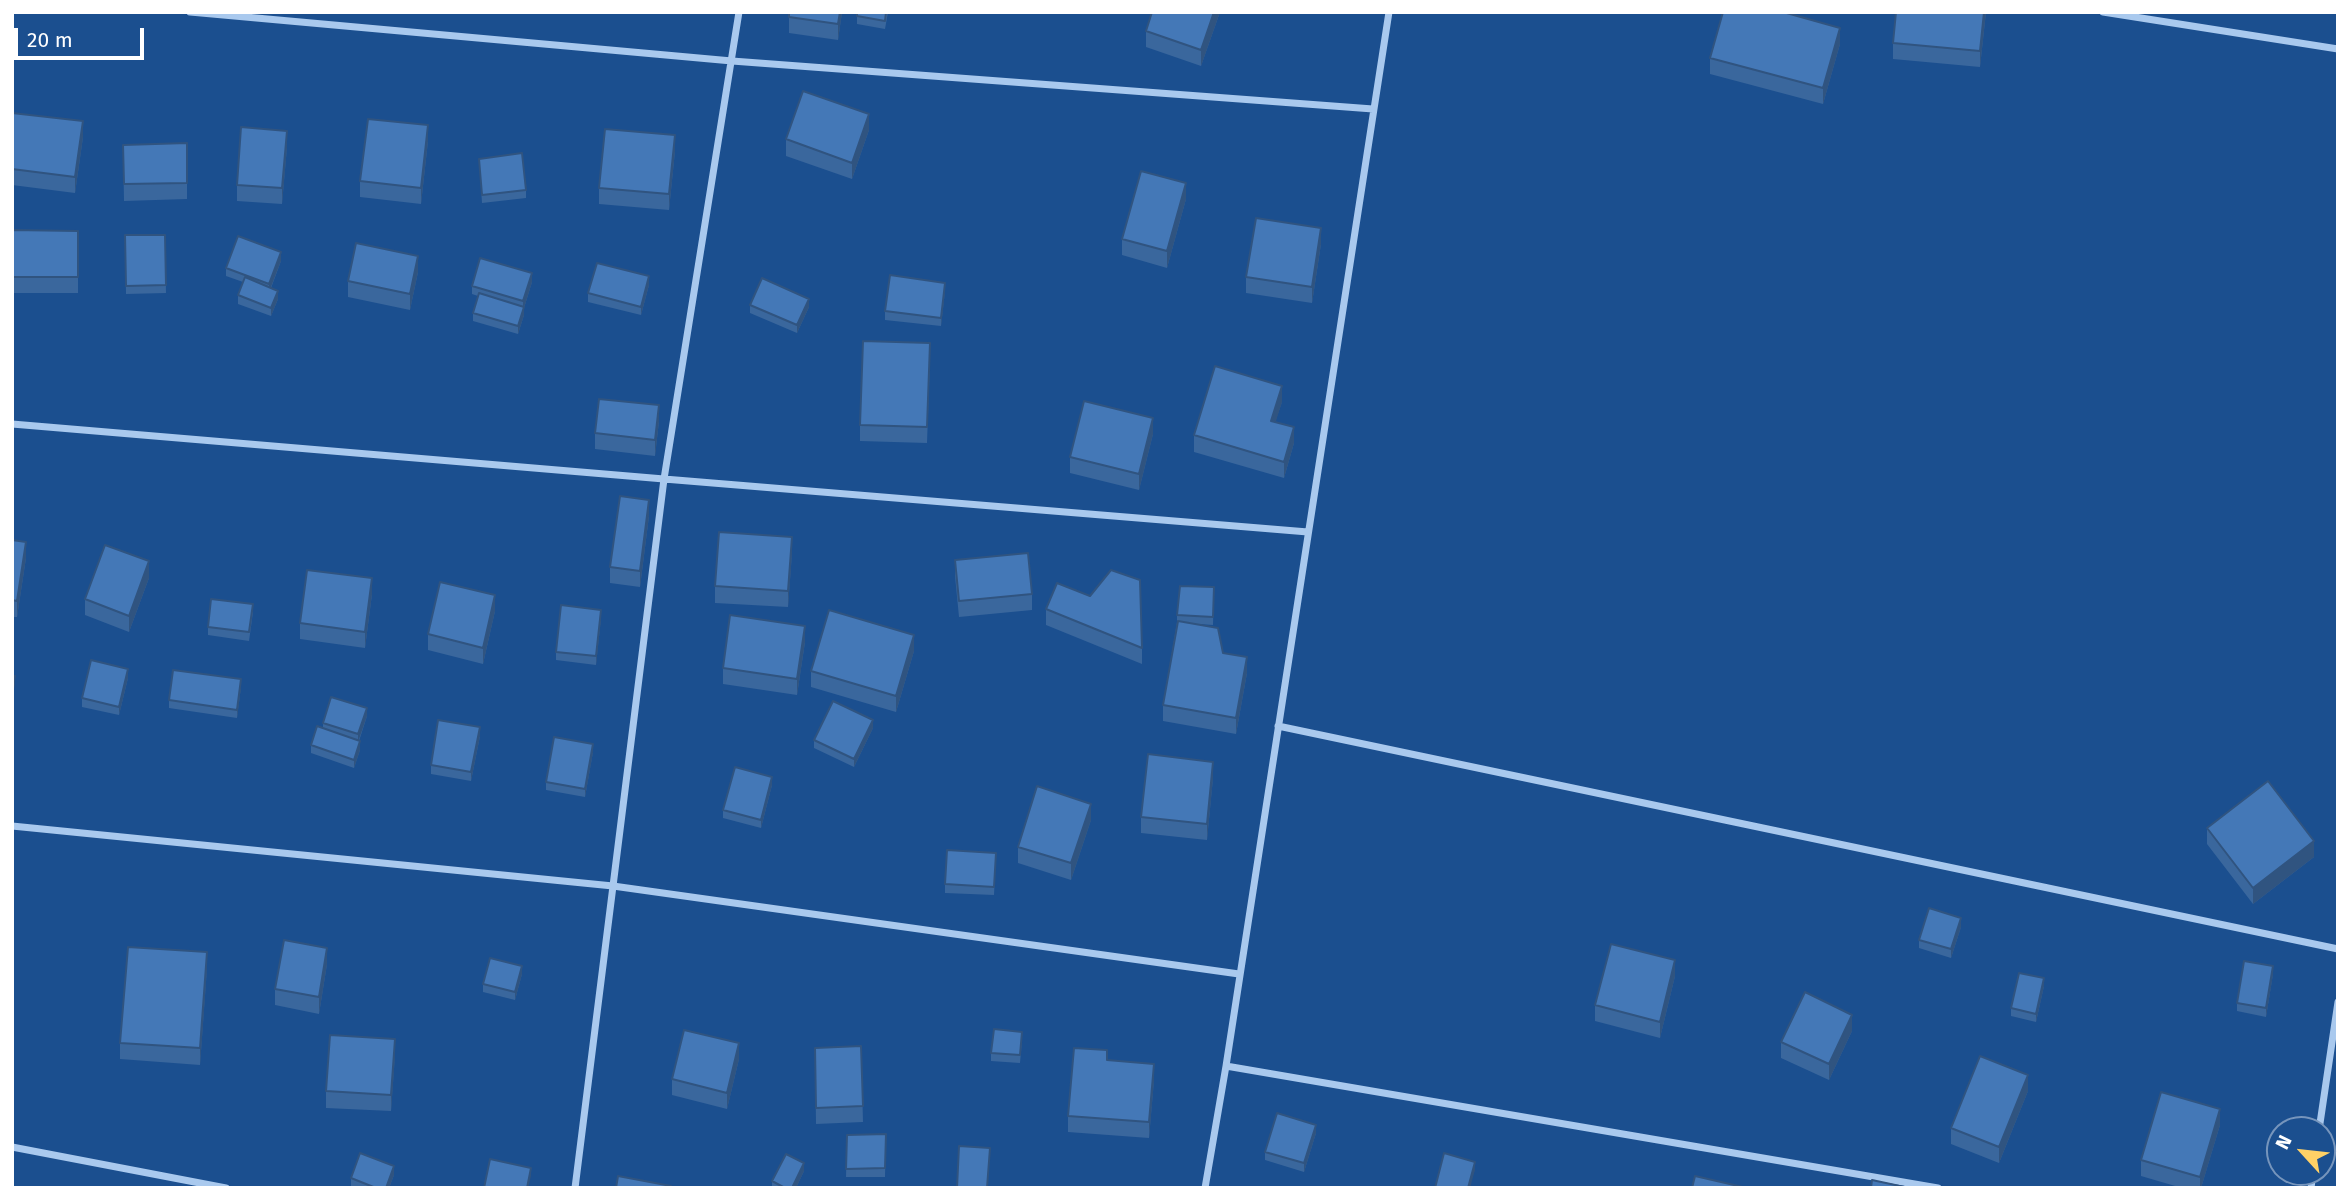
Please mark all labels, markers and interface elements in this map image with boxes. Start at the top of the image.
scale bar [18,14,147,58]
text: 20 m [27,27,73,53]
north arrow [2266,1116,2336,1186]
text: N [2271,1131,2297,1153]

